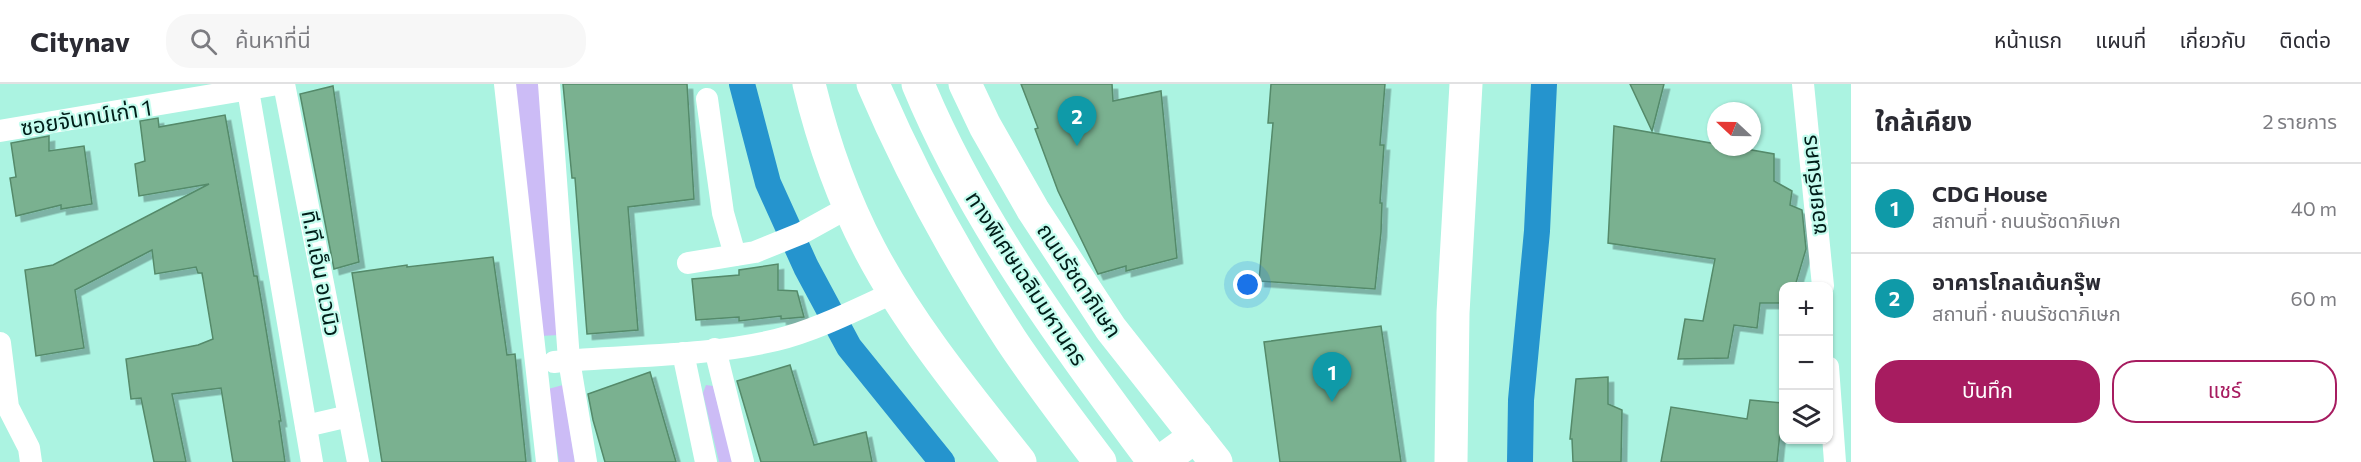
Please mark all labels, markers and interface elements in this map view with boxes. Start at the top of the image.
search box [166,14,586,68]
text: Citynav [30,24,130,58]
icon: search [187,25,220,58]
text: ค้นหาที่นี่ [235,26,311,53]
text: หน้าแรก [1994,27,2062,52]
text: แผนที่ [2095,27,2146,52]
text: เกี่ยวกับ [2179,27,2246,52]
text: ติดต่อ [2279,27,2331,52]
street label: ซอยจันทน์เก่า 1 [19,93,153,141]
pin: 2 [1058,97,1096,146]
north arrow [1707,102,1761,156]
text: ใกล้เคียง [1875,105,1972,136]
text: 2 รายการ [2262,109,2337,133]
street label: ซอยศรีนคร [1794,134,1832,236]
text: CDG House [1932,180,2047,207]
street label: ทางพิเศษเฉลิมมหานคร [961,186,1093,370]
text: 1 [1890,196,1899,220]
text: 40 m [2291,196,2337,220]
street label: ที.ที.เอ็น อเวนิว [297,208,347,338]
text: สถานที่ · ถนนรัชดาภิเษก [1932,208,2121,232]
street label: ถนนรัชดาภิเษก [1032,218,1128,342]
text: อาคารโกลเด้นกรุ๊พ [1932,268,2101,295]
your location [1233,270,1262,299]
map controls [1779,282,1833,444]
button: + [1779,282,1833,336]
text: 2 [1889,286,1900,310]
text: 60 m [2291,286,2337,310]
text: สถานที่ · ถนนรัชดาภิเษก [1932,301,2121,325]
button: − [1779,336,1833,390]
pin: 1 [1312,352,1352,402]
button: บันทึก [1875,360,2100,423]
button: แชร์ [2112,360,2337,423]
button: layers [1779,390,1833,444]

